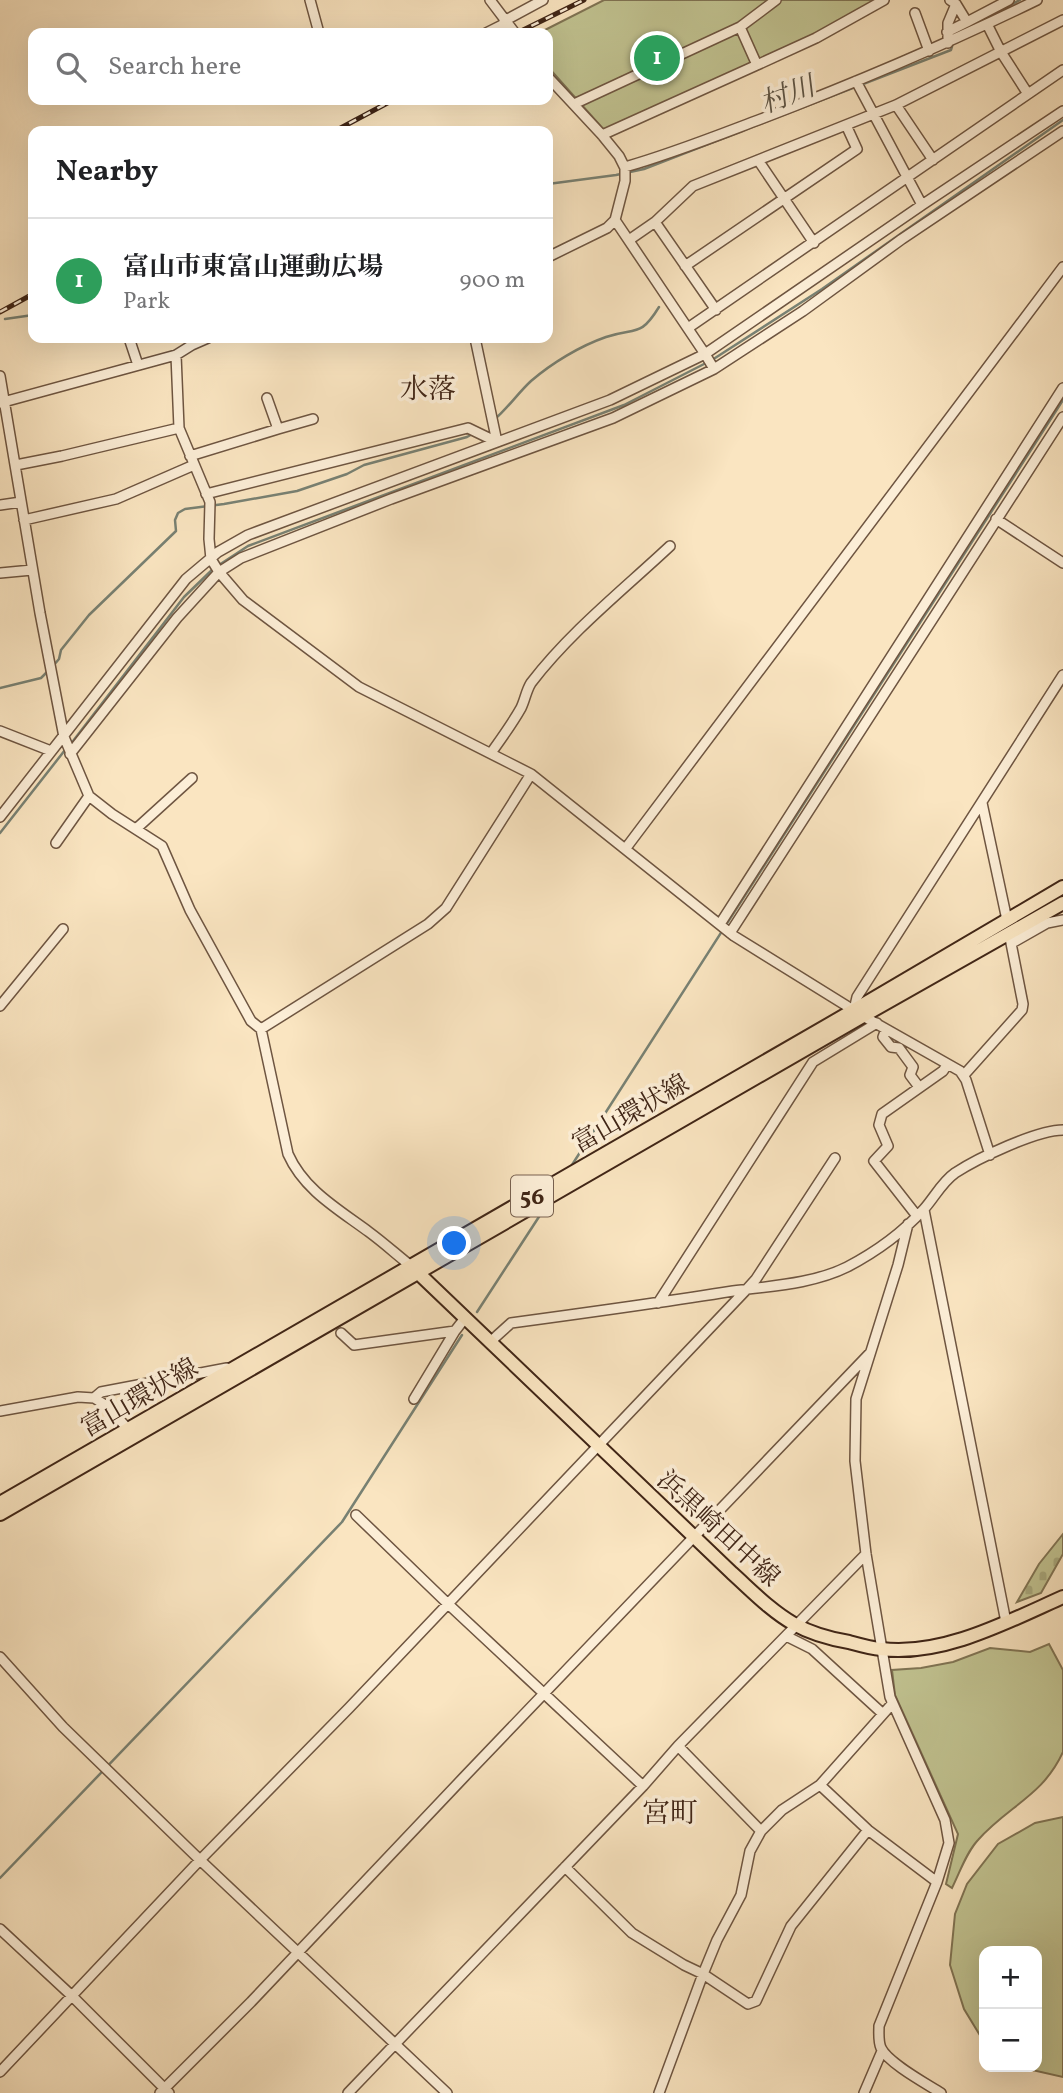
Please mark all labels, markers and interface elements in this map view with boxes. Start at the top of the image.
search box [28,28,553,105]
pin: 1 [634,32,680,84]
icon: search [52,48,90,86]
text: Search here [108,49,241,85]
water label: 村川 [755,67,824,125]
text: Nearby [56,151,158,193]
text: 富山市東富山運動広場 [123,250,383,286]
text: 1 [74,265,84,297]
text: 900 m [460,265,525,297]
text: Park [123,286,170,318]
district label: 水落 [400,371,456,410]
street label: 富山環状線 [566,1067,696,1163]
road number: 56 [511,1176,553,1216]
your location [437,1226,471,1260]
street label: 富山環状線 [75,1351,205,1447]
street label: 浜黒崎田中線 [648,1463,787,1596]
district label: 宮町 [642,1795,698,1834]
map controls [979,1946,1042,2072]
button: + [979,1946,1042,2009]
button: − [979,2009,1042,2072]

